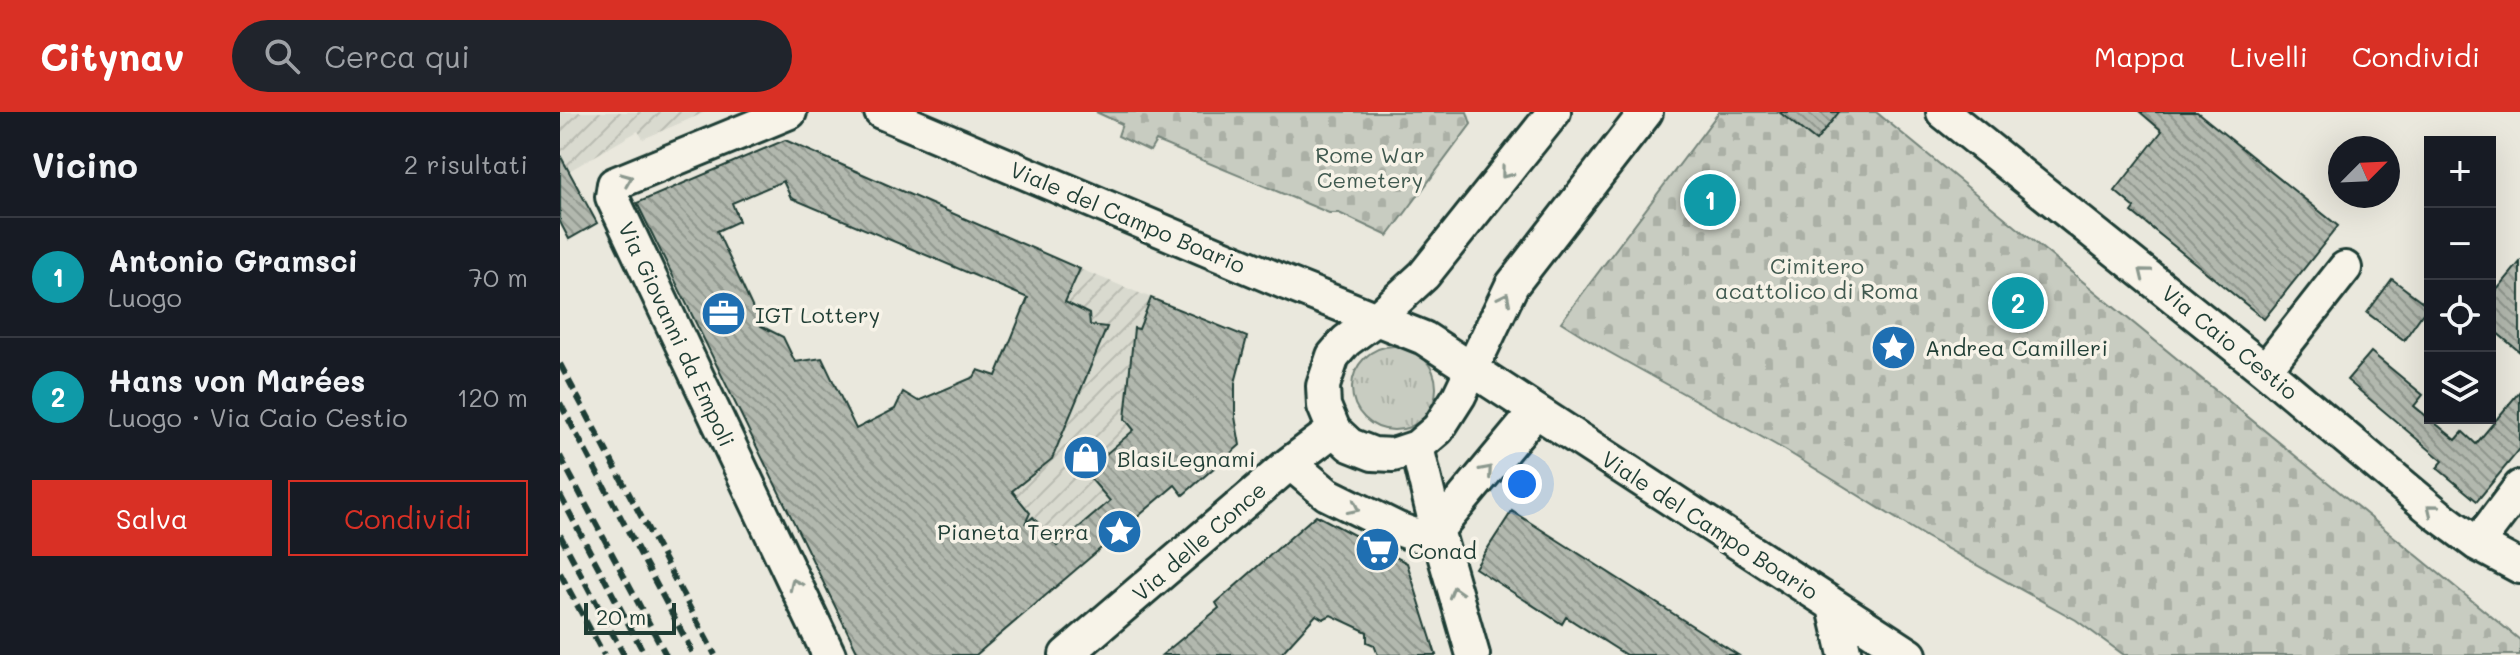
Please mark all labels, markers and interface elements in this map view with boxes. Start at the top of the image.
search box [232,20,792,92]
text: Citynav [40,31,184,81]
icon: search [260,34,304,78]
text: Cerca qui [324,36,470,76]
text: Mappa [2094,38,2186,74]
text: Livelli [2230,38,2308,74]
text: Condividi [2352,38,2480,74]
north arrow [2328,136,2400,208]
map controls [2424,136,2496,424]
button: + [2424,136,2496,208]
park label: Rome War Cemetery [1315,140,1425,194]
text: Vicino [32,142,138,187]
text: 2 risultati [404,147,528,181]
street label: Viale del Campo Boario [1006,154,1250,280]
one-way arrow [1501,164,1516,178]
pin: 1 [1684,170,1736,230]
one-way arrow [619,172,633,188]
button: − [2424,208,2496,280]
street label: Via Giovanni da Empoli [612,217,742,451]
text: Antonio Gramsci [108,240,358,280]
park label: Cimitero acattolico di Roma [1715,251,1919,305]
text: 1 [52,260,64,294]
text: 70 m [468,260,528,294]
one-way arrow [2139,268,2153,283]
pin: 2 [1992,273,2044,333]
street label: Via Caio Cestio [2156,278,2304,406]
text: Luogo [108,280,182,314]
button: locate [2424,280,2496,352]
office icon: IGT Lottery [700,290,748,338]
one-way arrow [1495,291,1511,306]
place label: IGT Lottery [755,300,880,329]
place icon: Andrea Camilleri [1870,323,1918,371]
place label: Andrea Camilleri [1925,333,2108,362]
button: layers [2424,352,2496,424]
text: Hans von Marées [108,360,365,400]
text: 2 [51,380,65,414]
text: 120 m [457,380,528,414]
text: Luogo · Via Caio Cestio [108,400,408,434]
shop icon: BlasiLegnami [1062,434,1110,482]
place label: BlasiLegnami [1117,444,1255,473]
street label: Viale del Campo Boario [1596,444,1824,606]
your location [1502,464,1542,504]
one-way arrow [1477,466,1492,480]
street label: Via delle Conce [1126,475,1272,607]
button: Salva [32,480,272,556]
button: Condividi [288,480,528,556]
one-way arrow [1345,498,1360,514]
one-way arrow [2426,504,2441,519]
place icon: Pianeta Terra [1096,507,1144,555]
place label: Pianeta Terra [937,517,1089,546]
supermarket icon: Conad [1353,526,1401,574]
place label: Conad [1408,536,1477,565]
one-way arrow [789,578,805,593]
one-way arrow [1448,586,1464,600]
scale bar [584,599,676,635]
text: 20 m [596,602,646,631]

